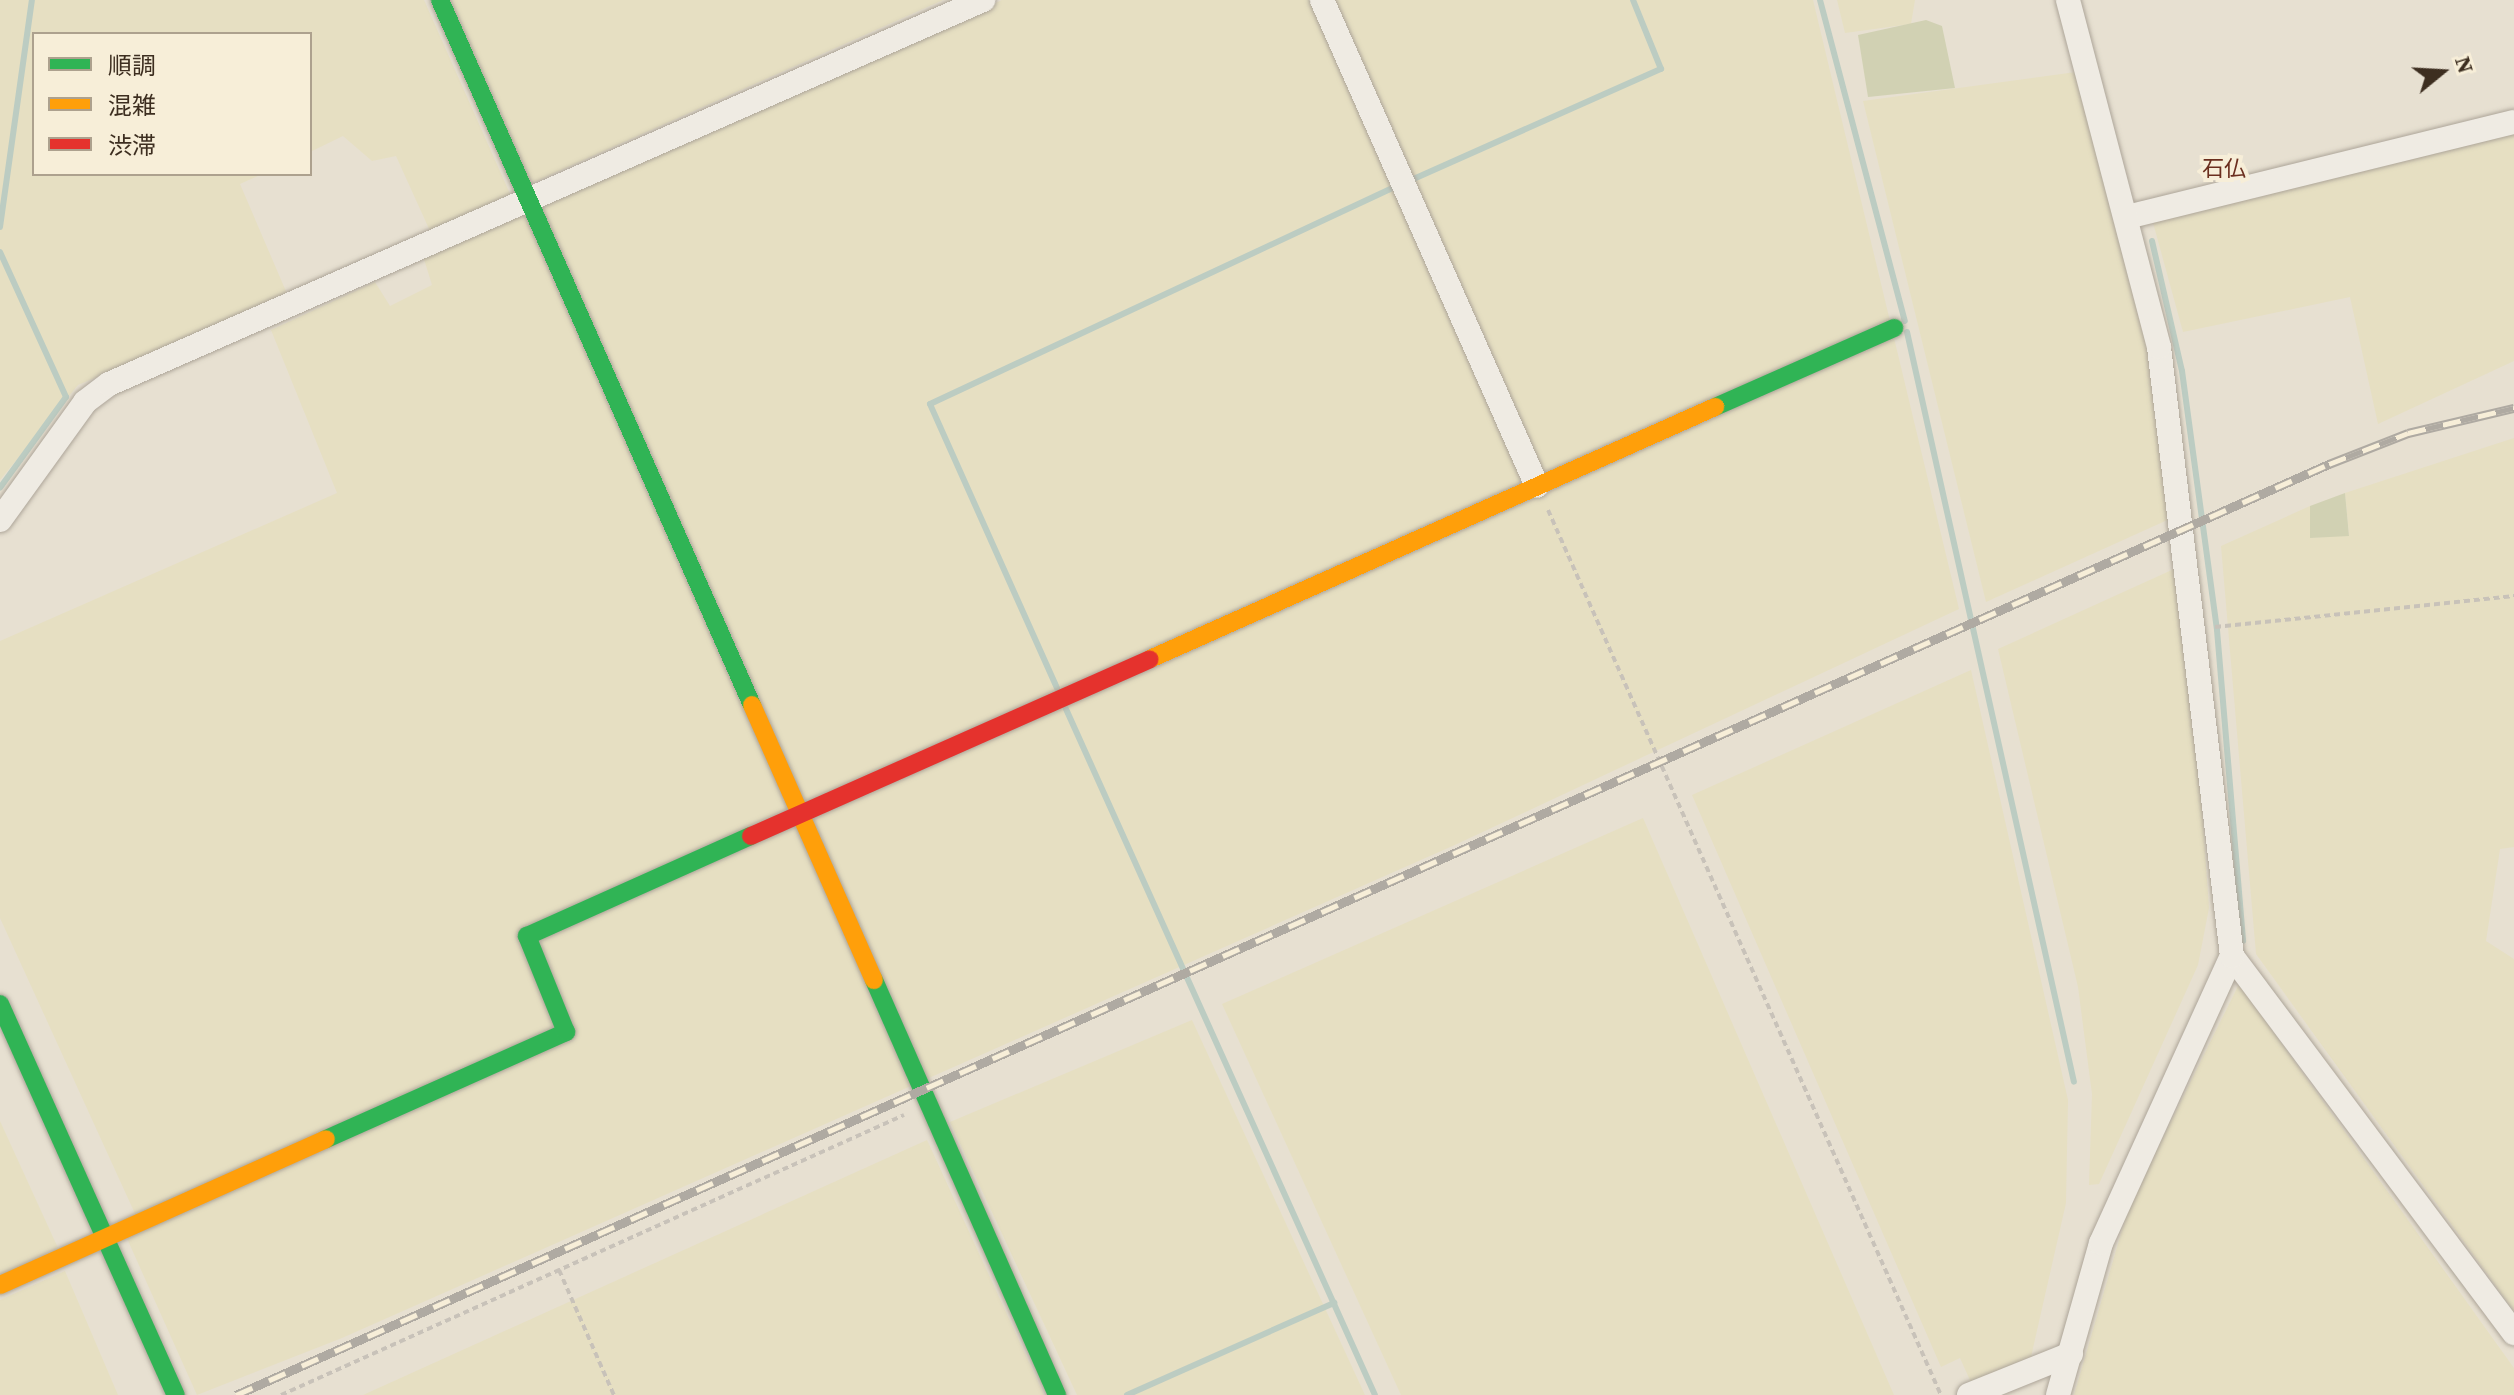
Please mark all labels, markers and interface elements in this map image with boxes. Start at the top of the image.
legend [32,32,312,176]
north arrow [2402,32,2482,112]
text: 順調 [108,49,156,82]
text: N [2448,52,2482,77]
text: 混雑 [108,89,156,122]
text: 渋滞 [108,129,156,162]
district label: 石仏 [2202,156,2246,182]

